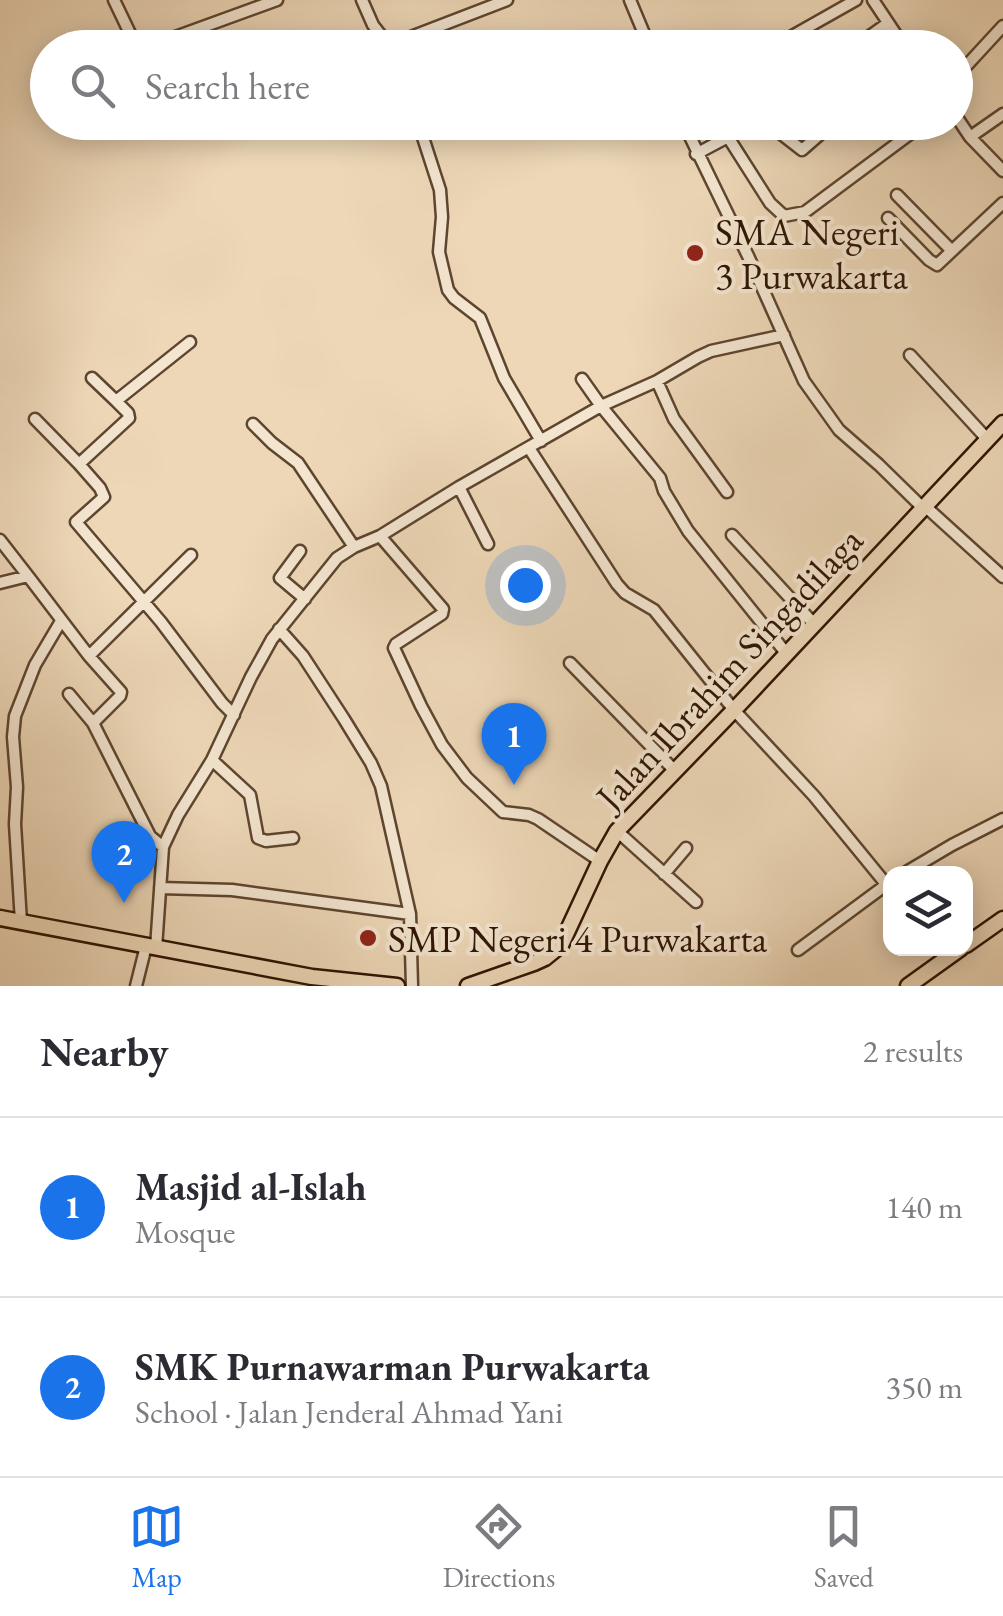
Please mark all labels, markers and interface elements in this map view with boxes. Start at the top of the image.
search box [30,30,973,140]
icon: search [65,58,120,113]
text: Search here [145,61,310,110]
place label: SMA Negeri 3 Purwakarta [715,207,909,300]
marker: SMA Negeri 3 Purwakarta [684,242,706,264]
street label: Jalan Ibrahim Singadilaga [583,516,874,822]
your location [500,560,551,611]
pin: 1 [482,702,546,785]
pin: 2 [92,820,156,903]
map controls [883,866,973,956]
button: layers [883,866,973,956]
place label: SMP Negeri 4 Purwakarta [388,914,768,963]
marker: SMP Negeri 4 Purwakarta [357,927,379,949]
text: Nearby [40,1024,169,1079]
text: 2 results [863,1030,963,1072]
text: Masjid al-Islah [135,1162,366,1211]
text: 1 [64,1186,81,1228]
text: 140 m [886,1186,963,1228]
text: Mosque [135,1211,235,1253]
text: SMK Purnawarman Purwakarta [135,1342,650,1391]
text: 2 [64,1366,81,1408]
text: 350 m [886,1366,963,1408]
text: School · Jalan Jenderal Ahmad Yani [135,1391,563,1433]
tab: Map [129,1499,184,1595]
tab: Directions [443,1499,555,1595]
tab: Saved [814,1499,874,1595]

